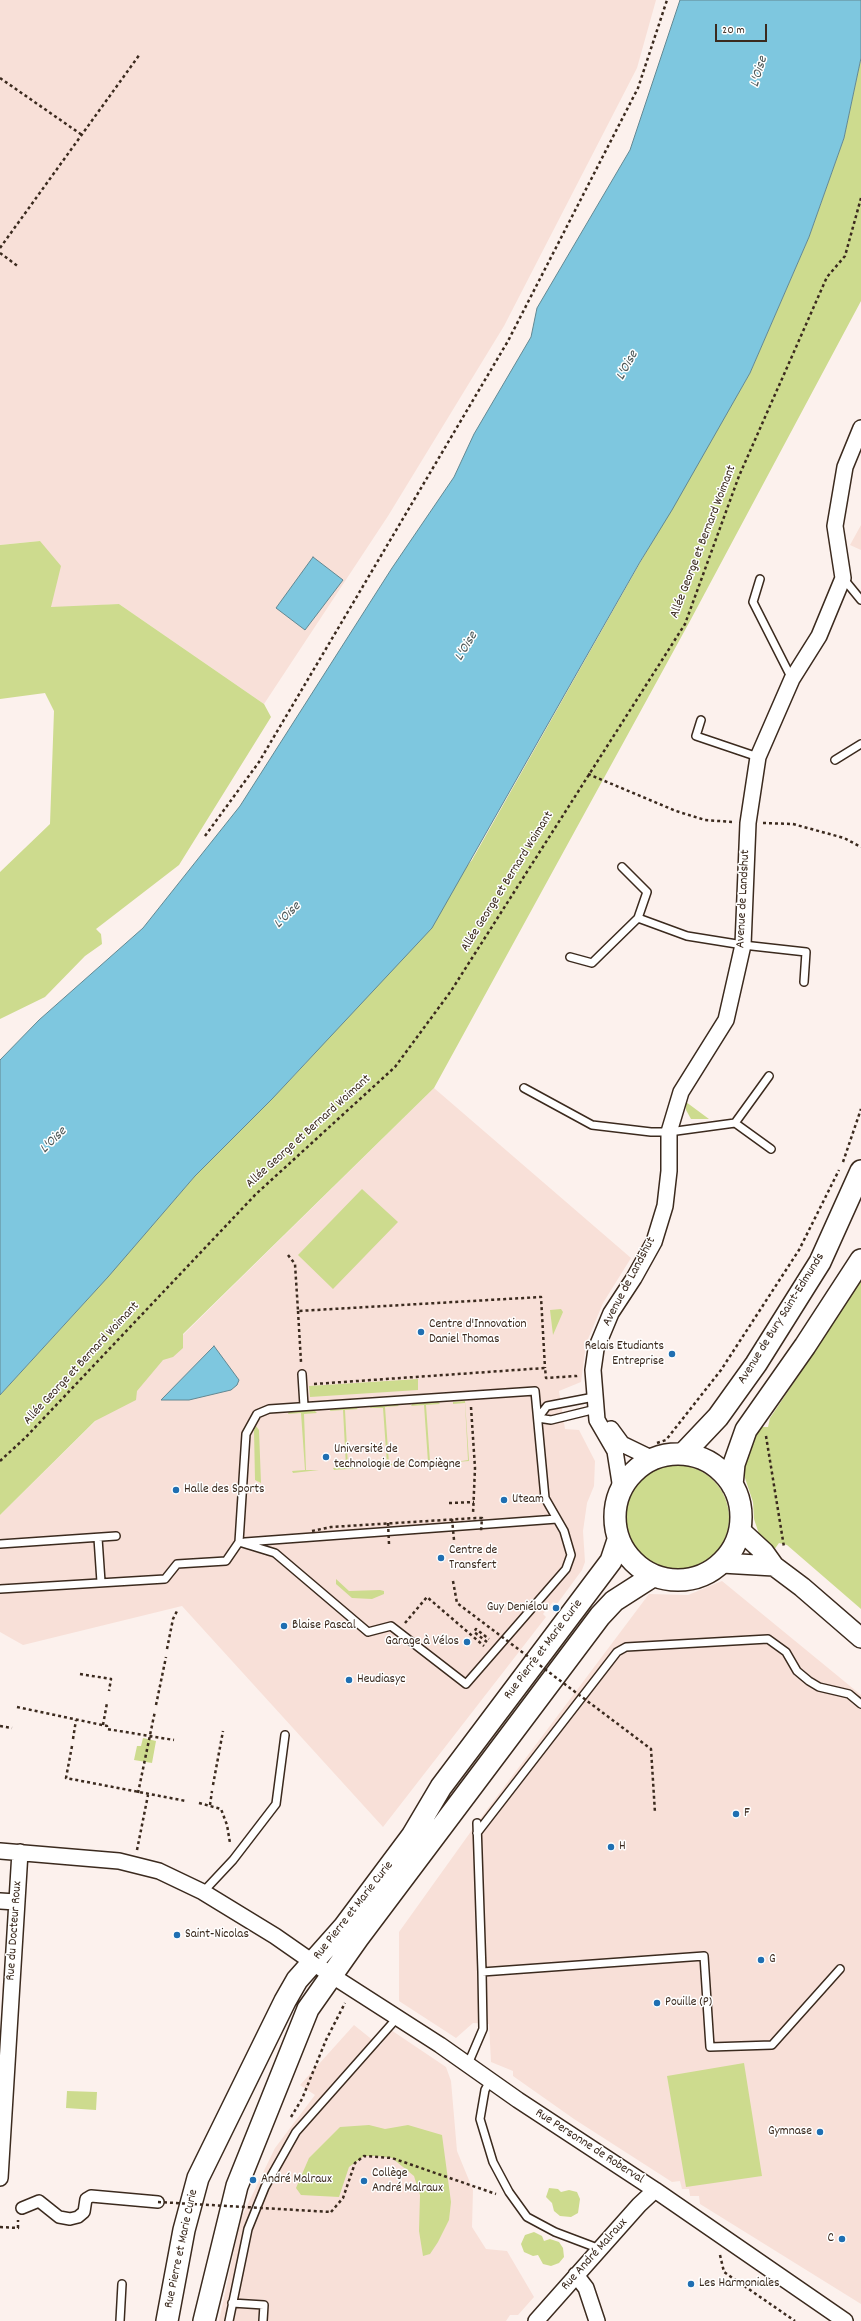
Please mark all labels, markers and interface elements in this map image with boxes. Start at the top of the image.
scale bar [717,16,769,42]
text: 20 m [722,22,745,39]
water label: L'Oise [747,55,773,89]
water label: L'Oise [613,348,643,384]
street label: Allée George et Bernard Woimant [668,463,740,621]
water label: L'Oise [452,629,482,665]
street label: Allée George et Bernard Woimant [458,809,558,955]
street label: Avenue de Landshut [734,849,754,949]
water label: L'Oise [271,899,305,933]
street label: Allée George et Bernard Woimant [243,1072,375,1192]
water label: L'Oise [37,1124,71,1158]
street label: Avenue de Landshut [600,1235,660,1329]
street label: Avenue de Bury Saint-Edmunds [735,1251,829,1387]
street label: Allée George et Bernard Woimant [21,1299,143,1429]
place label: Centre d'Innovation Daniel Thomas [429,1317,526,1348]
marker: Centre d'Innovation Daniel Thomas [416,1327,426,1337]
place label: Relais Etudiants Entreprise [585,1339,664,1370]
marker: Relais Etudiants Entreprise [667,1349,677,1359]
place label: Université de technologie de Compiègne [334,1442,460,1473]
marker: Université de technologie de Compiègne [321,1452,331,1462]
place label: Halle des Sports [184,1482,265,1498]
marker: Halle des Sports [171,1485,181,1495]
place label: Uteam [512,1492,544,1508]
marker: Uteam [499,1495,509,1505]
place label: Centre de Transfert [449,1543,497,1574]
marker: Centre de Transfert [436,1553,446,1563]
street label: Rue Pierre et Marie Curie [501,1597,587,1703]
place label: Guy Deniélou [487,1600,548,1616]
marker: Guy Deniélou [551,1603,561,1613]
place label: Blaise Pascal [292,1618,356,1634]
marker: Blaise Pascal [279,1621,289,1631]
place label: Garage à Vélos [385,1634,459,1650]
marker: Garage à Vélos [462,1637,472,1647]
place label: Heudiasyc [357,1672,406,1688]
marker: Heudiasyc [344,1675,354,1685]
place label: F [744,1806,750,1822]
marker: F [731,1809,741,1819]
place label: H [619,1839,626,1855]
marker: H [606,1842,616,1852]
street label: Rue Pierre et Marie Curie [311,1859,397,1963]
street label: Rue du Docteur Roux [4,1881,26,1981]
place label: Saint-Nicolas [185,1927,249,1943]
marker: Saint-Nicolas [172,1930,182,1940]
place label: G [769,1952,776,1968]
marker: G [756,1955,766,1965]
place label: Pouille (P) [665,1995,712,2011]
marker: Pouille (P) [652,1998,662,2008]
street label: Rue Personne de Roberval [532,2106,646,2188]
place label: Gymnase [768,2124,812,2140]
marker: Gymnase [815,2127,825,2137]
place label: Collège André Malraux [372,2166,443,2197]
place label: André Malraux [261,2172,332,2188]
marker: André Malraux [248,2175,258,2185]
marker: Collège André Malraux [359,2176,369,2186]
street label: Rue Pierre et Marie Curie [162,2188,202,2310]
street label: Rue André Malraux [559,2216,631,2294]
place label: C [828,2231,834,2247]
marker: C [837,2234,847,2244]
place label: Les Harmoniales [699,2276,780,2292]
marker: Les Harmoniales [686,2279,696,2289]

